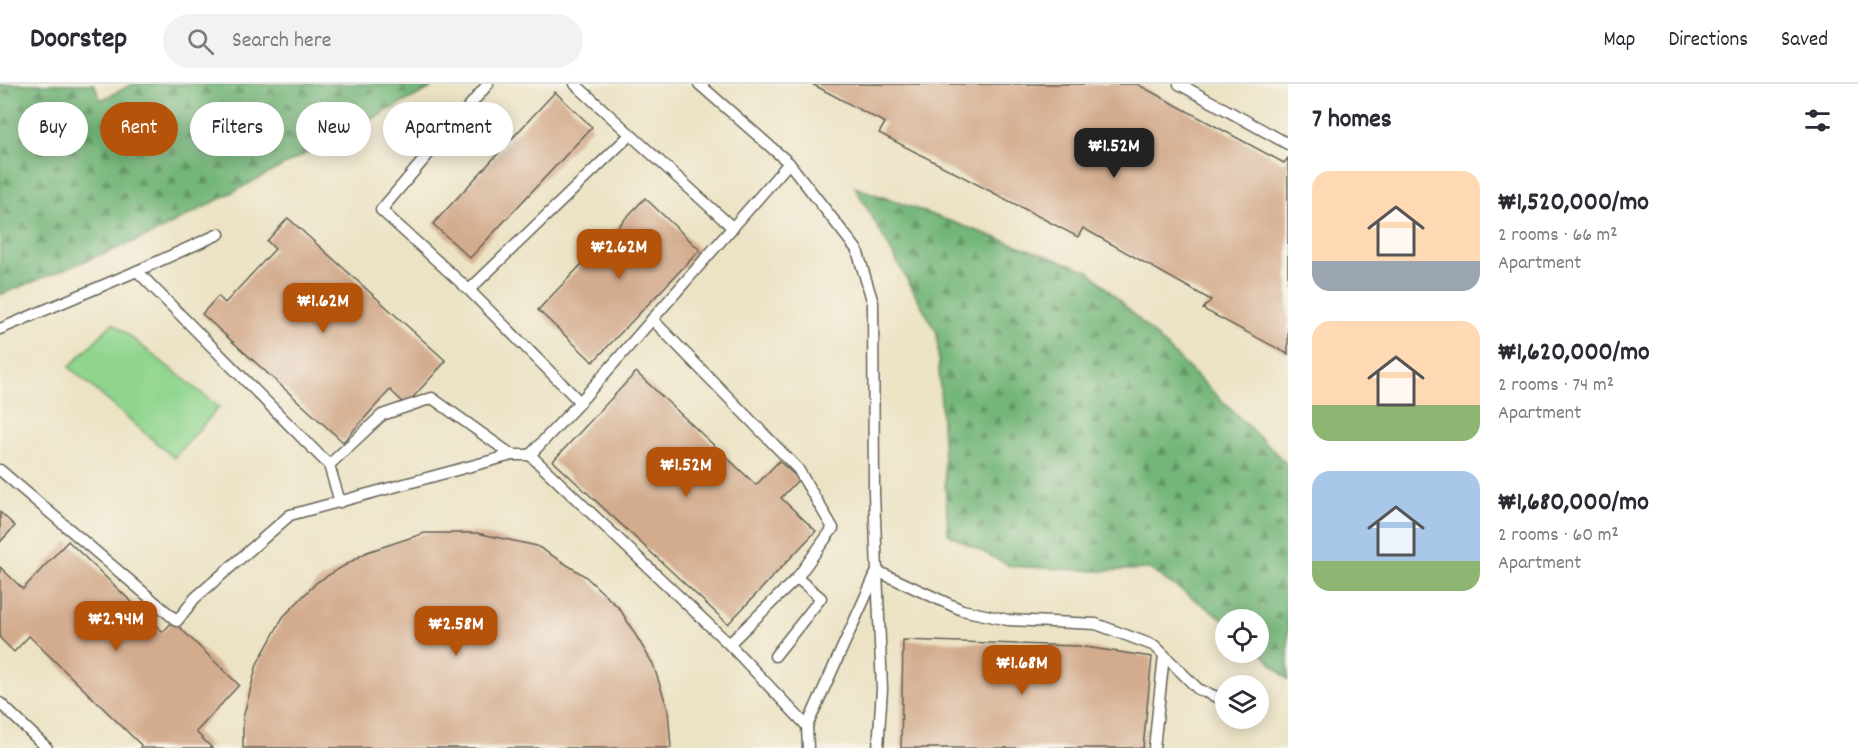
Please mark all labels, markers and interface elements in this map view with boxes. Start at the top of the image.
search box [163,14,583,68]
text: Doorstep [30,21,127,61]
icon: search [184,25,217,58]
text: Search here [232,26,332,57]
text: Map [1604,26,1635,56]
text: Directions [1668,26,1748,56]
text: Saved [1781,26,1828,56]
chip: Buy [18,102,88,156]
chip: Rent [100,102,178,156]
chip: Filters [190,102,284,156]
chip: New [296,102,371,156]
chip: Apartment [383,102,513,156]
text: 7 homes [1312,102,1392,139]
icon: filters [1801,104,1834,137]
pin: ₩1.52M [1065,128,1163,179]
text: ₩1.52M [1088,133,1140,161]
text: ₩1,520,000/mo [1498,185,1649,222]
icon: home [1360,195,1432,267]
text: 2 rooms · 66 m² [1498,222,1618,250]
pin: ₩2.62M [570,229,668,280]
text: ₩2.62M [591,234,647,262]
text: Apartment [1498,250,1581,278]
pin: ₩1.62M [274,283,372,334]
text: ₩1.62M [297,288,349,316]
text: ₩1,620,000/mo [1498,335,1650,372]
icon: home [1360,345,1432,417]
text: 2 rooms · 74 m² [1498,372,1614,400]
text: Apartment [1498,400,1581,428]
pin: ₩1.52M [637,447,735,498]
text: ₩1.52M [660,452,712,480]
text: ₩1,680,000/mo [1498,485,1649,522]
icon: home [1360,495,1432,567]
text: 2 rooms · 60 m² [1498,522,1619,550]
text: Apartment [1498,550,1581,578]
pin: ₩2.94M [67,601,165,652]
text: ₩2.94M [88,606,144,634]
pin: ₩2.58M [407,606,505,657]
map controls [1215,609,1269,729]
button: locate [1215,609,1269,663]
text: ₩2.58M [428,611,484,639]
pin: ₩1.68M [973,645,1071,696]
text: ₩1.68M [996,650,1048,678]
button: layers [1215,675,1269,729]

